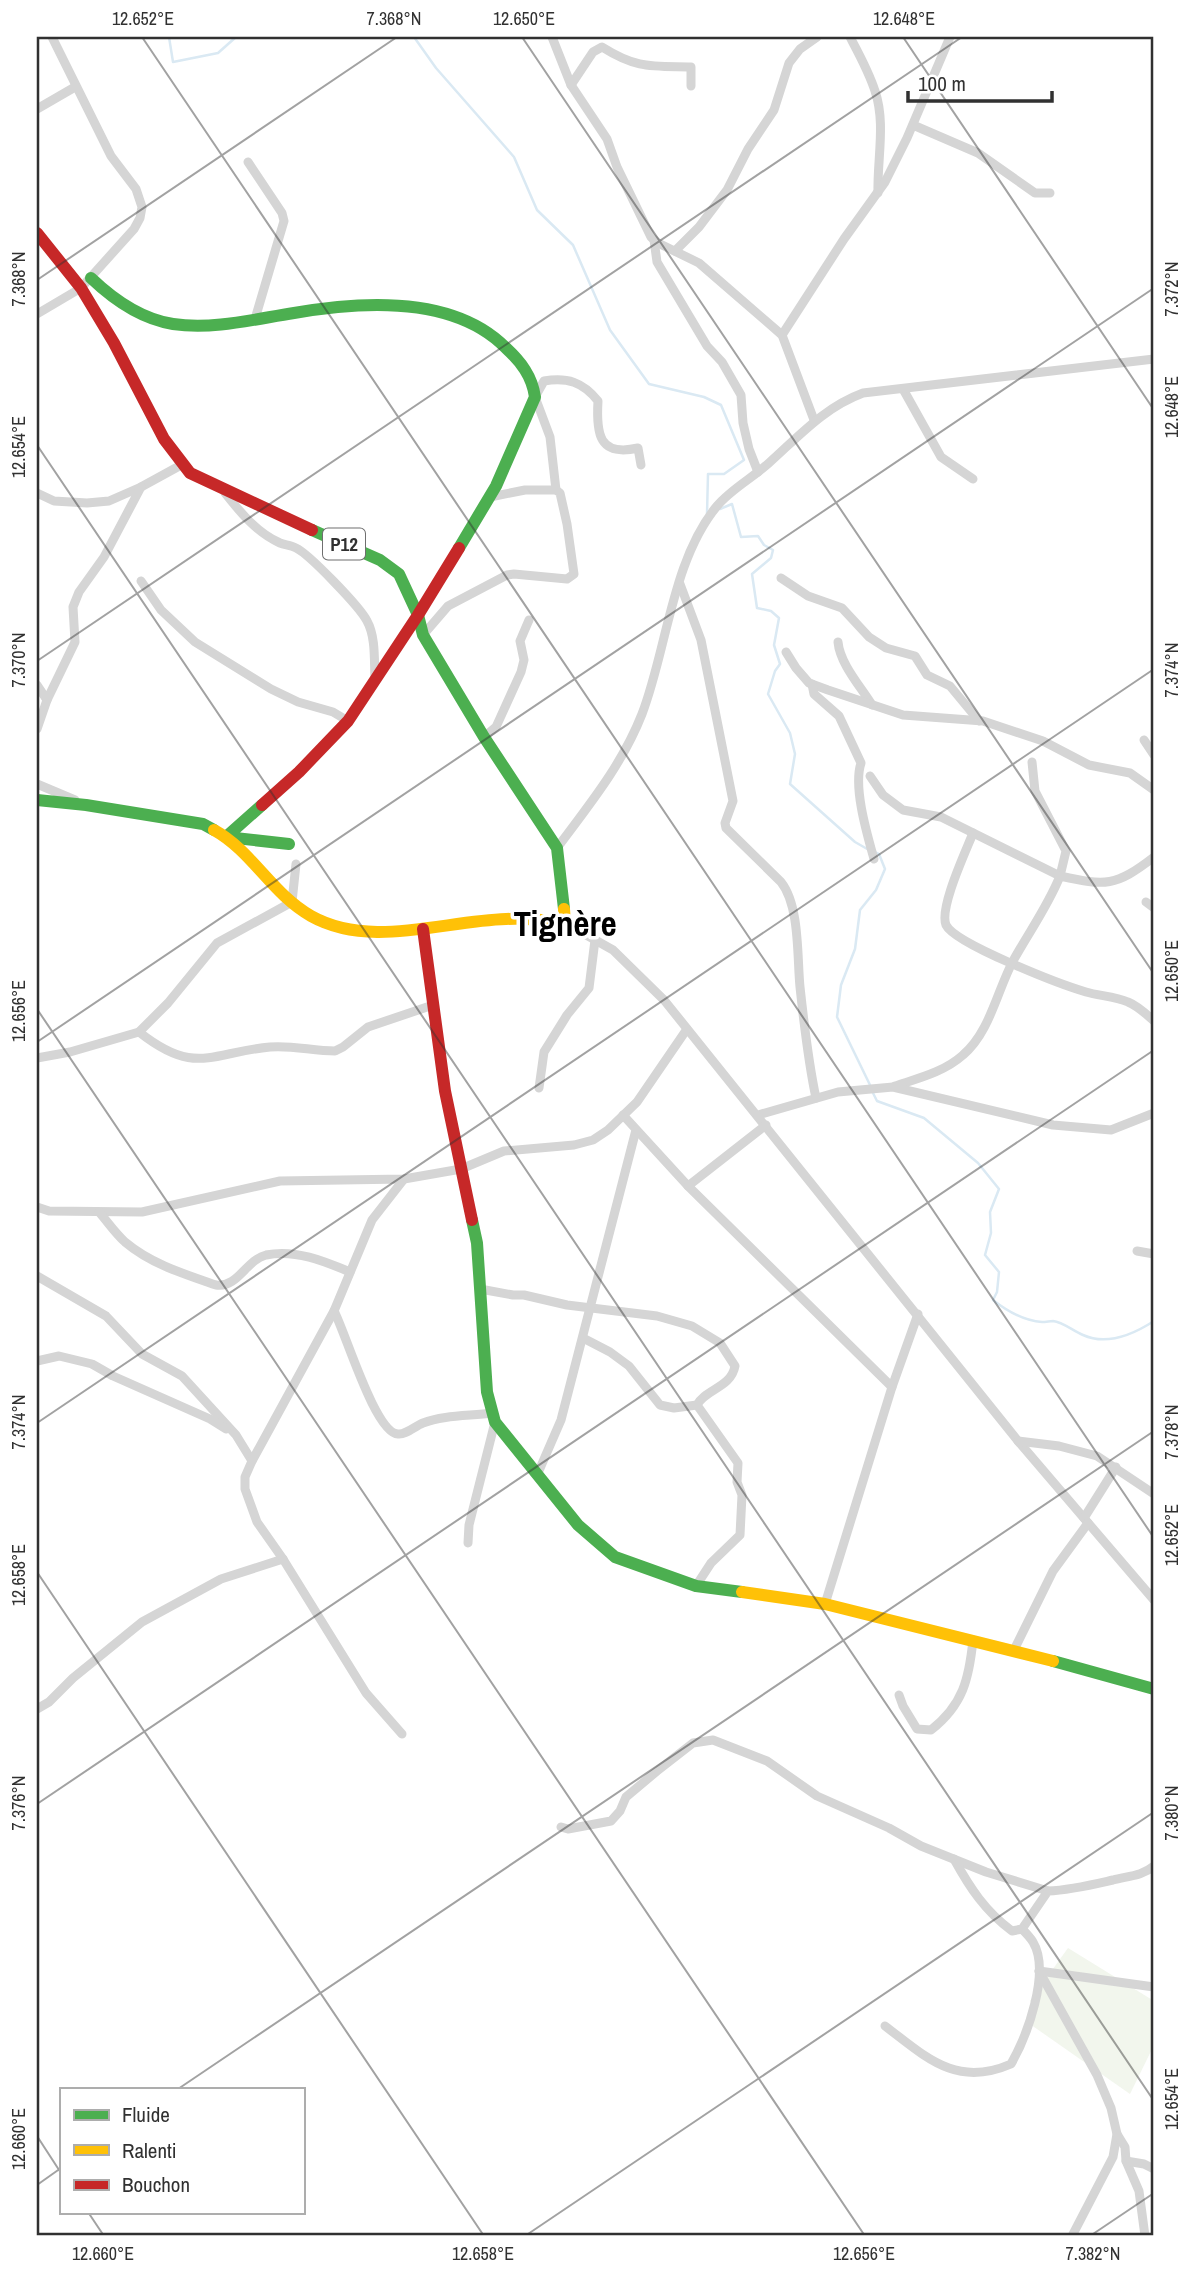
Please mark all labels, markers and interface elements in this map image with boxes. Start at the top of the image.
text: 12.652°E [112,6,174,31]
text: 7.368°N [367,6,421,31]
text: 12.650°E [493,6,555,31]
text: 12.648°E [873,6,935,31]
scale bar [908,60,1051,104]
text: 100 m [918,69,966,98]
text: 7.368°N [6,252,31,306]
text: 7.372°N [1159,262,1184,316]
text: 12.648°E [1159,376,1184,438]
text: 12.654°E [6,416,31,478]
road number: P12 [323,528,365,559]
text: 7.370°N [6,633,31,687]
text: 7.374°N [1159,643,1184,697]
district label: Tignère [513,900,617,947]
text: 12.650°E [1159,940,1184,1002]
text: 12.656°E [6,980,31,1042]
text: 7.374°N [6,1395,31,1449]
text: 7.378°N [1159,1405,1184,1459]
text: 12.652°E [1159,1504,1184,1566]
text: 12.658°E [6,1544,31,1606]
text: 7.376°N [6,1776,31,1830]
text: 7.380°N [1159,1786,1184,1840]
text: 12.654°E [1159,2068,1184,2130]
legend [60,2088,304,2214]
text: Fluide [122,2100,170,2129]
text: 12.660°E [6,2108,31,2170]
text: Ralenti [122,2136,177,2165]
text: Bouchon [122,2170,190,2199]
text: 12.660°E [72,2241,134,2266]
text: 12.658°E [452,2241,514,2266]
text: 12.656°E [833,2241,895,2266]
text: 7.382°N [1066,2241,1120,2266]

